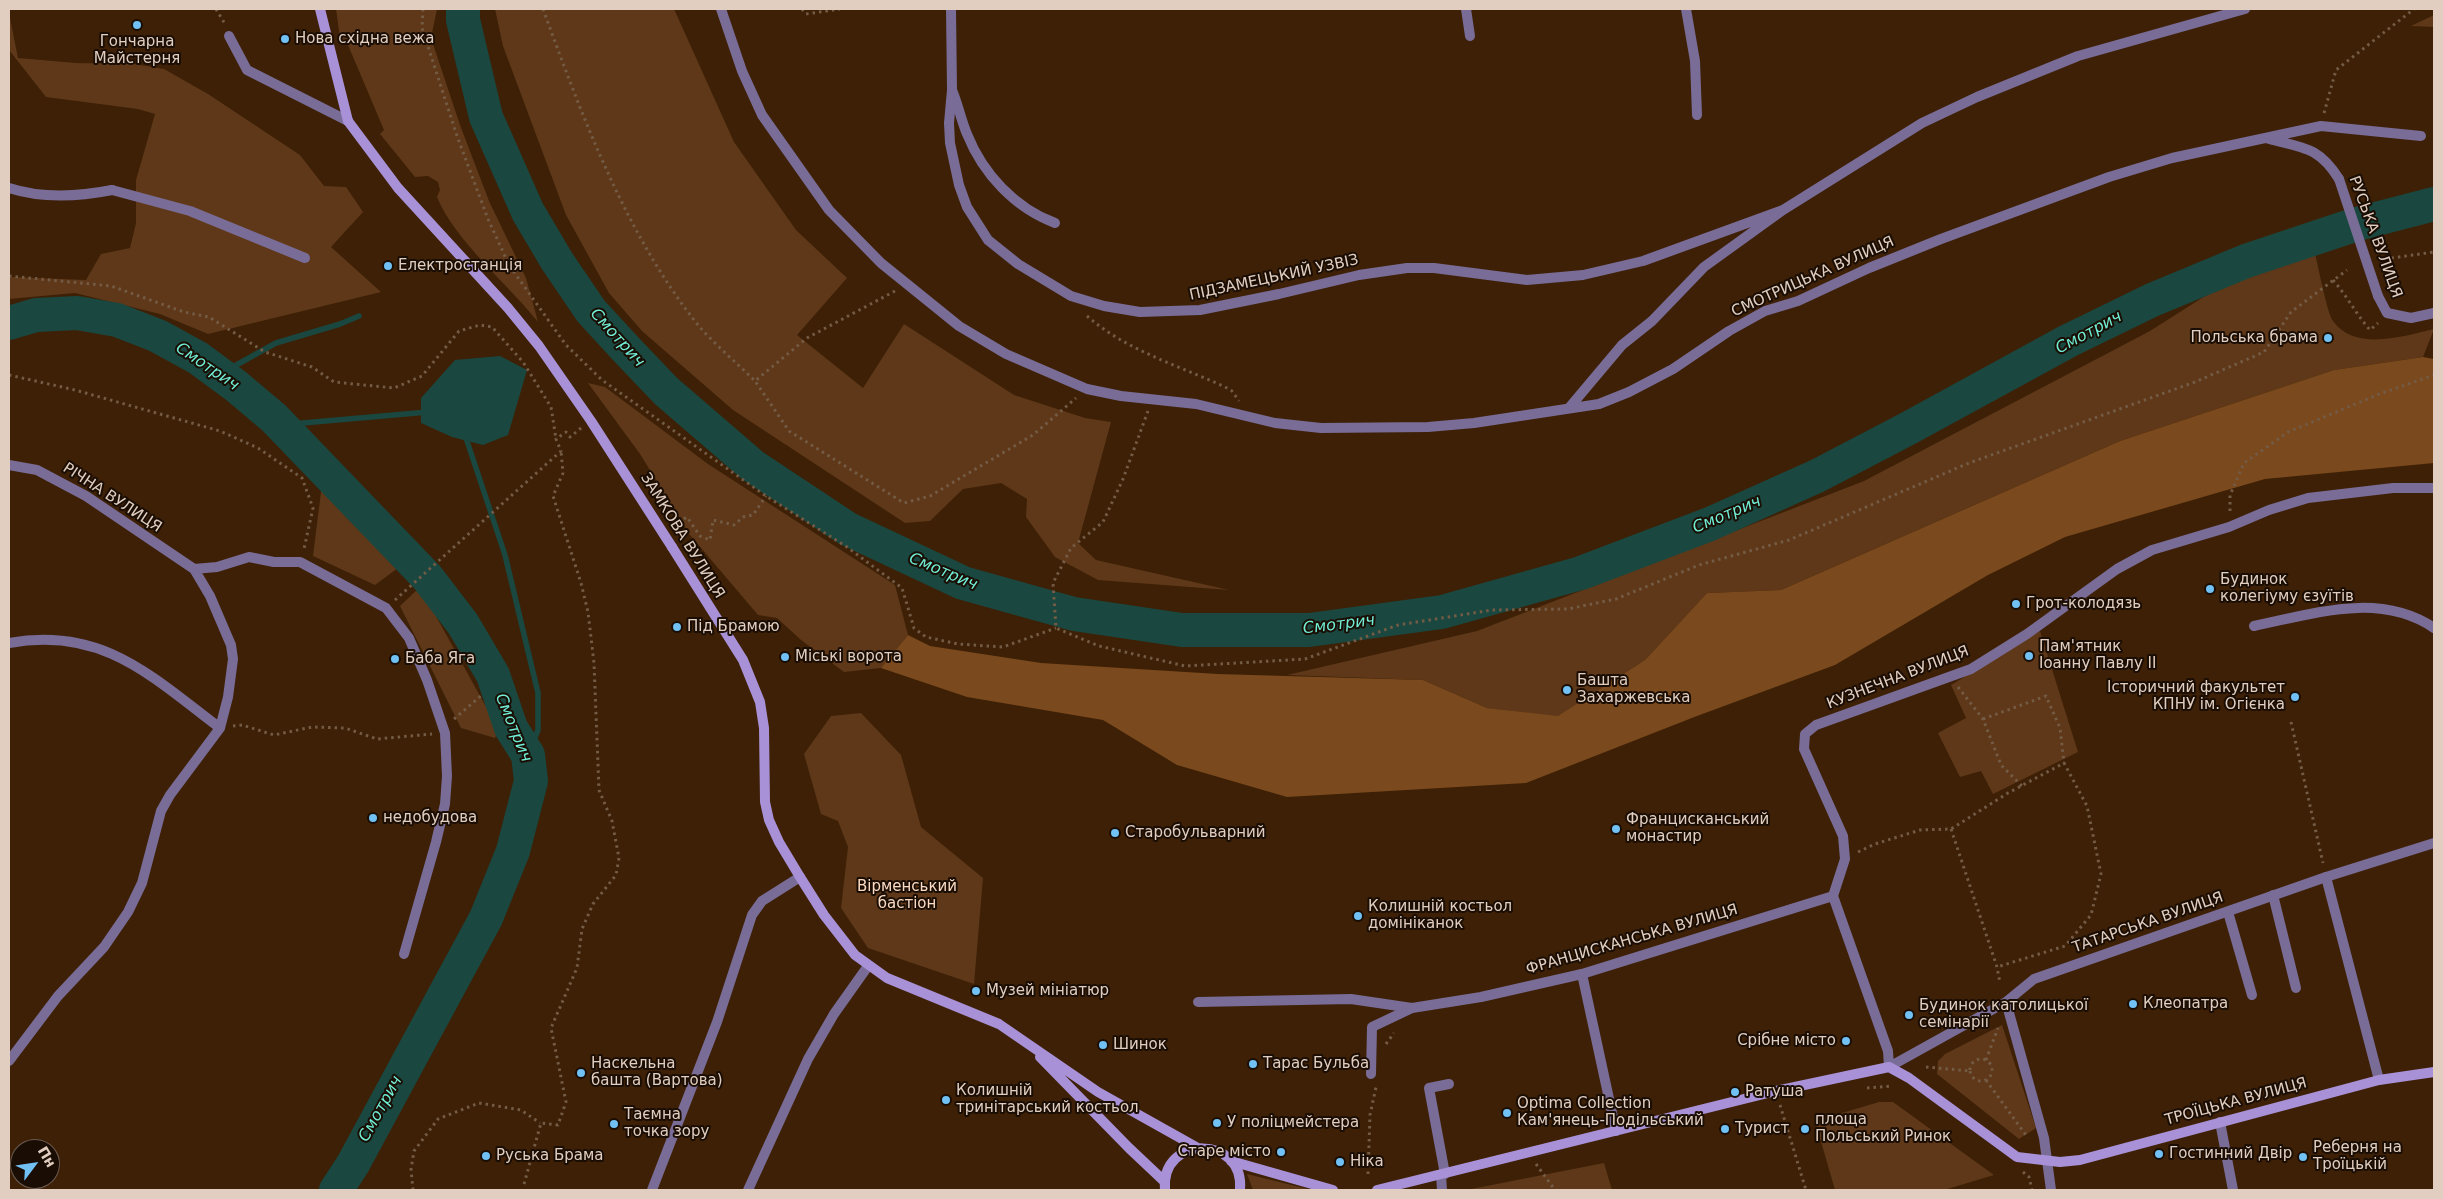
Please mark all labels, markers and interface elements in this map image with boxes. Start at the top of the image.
marker: Гончарна Майстерня [131,19,143,31]
place label: Нова східна вежа [295,30,434,48]
place label: Гончарна Майстерня [94,33,180,68]
marker: Нова східна вежа [279,33,291,45]
street label: РУСЬКА ВУЛИЦЯ [2345,173,2405,301]
street label: СМОТРИЦЬКА ВУЛИЦЯ [1729,233,1897,321]
street label: ПІДЗАМЕЦЬКИЙ УЗВІЗ [1188,251,1360,305]
place label: Електростанція [398,257,522,275]
marker: Електростанція [382,260,394,272]
water label: Смотрич [586,305,648,371]
water label: Смотрич [2053,308,2125,358]
place label: Польська брама [2191,329,2318,347]
marker: Польська брама [2322,332,2334,344]
water label: Смотрич [172,339,242,395]
street label: РІЧНА ВУЛИЦЯ [59,459,165,537]
street label: ЗАМКОВА ВУЛИЦЯ [636,470,728,602]
water label: Смотрич [1690,492,1764,538]
water label: Смотрич [906,549,980,595]
place label: Будинок колегіуму єзуїтів [2220,571,2354,606]
marker: Будинок колегіуму єзуїтів [2204,583,2216,595]
place label: Грот-колодязь [2026,595,2141,613]
marker: Грот-колодязь [2010,598,2022,610]
water label: Смотрич [1302,611,1376,639]
place label: Під Брамою [687,618,780,636]
marker: Під Брамою [671,621,683,633]
place label: Пам'ятник Iоанну Павлу II [2039,638,2156,673]
street label: КУЗНЕЧНА ВУЛИЦЯ [1824,643,1972,713]
place label: Міські ворота [795,648,902,666]
place label: Баба Яга [405,650,475,668]
marker: Пам'ятник Iоанну Павлу II [2023,650,2035,662]
marker: Міські ворота [779,651,791,663]
marker: Баба Яга [389,653,401,665]
place label: Башта Захаржевська [1577,672,1690,707]
place label: Історичний факультет КПНУ ім. Огієнка [2107,679,2285,714]
marker: Башта Захаржевська [1561,684,1573,696]
water label: Смотрич [491,691,535,765]
marker: Історичний факультет КПНУ ім. Огієнка [2289,691,2301,703]
place label: недобудова [383,809,477,827]
place label: Францисканський монастир [1626,811,1769,846]
marker: недобудова [367,812,379,824]
marker: Францисканський монастир [1610,823,1622,835]
place label: Старобульварний [1125,824,1266,842]
marker: Старобульварний [1109,827,1121,839]
park label: Вірменський бастіон [857,878,957,913]
street label: ТАТАРСЬКА ВУЛИЦЯ [2070,889,2226,957]
place label: Колишній костьол домініканок [1368,898,1512,933]
street label: ФРАНЦИСКАНСЬКА ВУЛИЦЯ [1524,901,1740,979]
marker: Колишній костьол домініканок [1352,910,1364,922]
place label: Музей мініатюр [986,982,1109,1000]
marker: Музей мініатюр [970,985,982,997]
place label: Клеопатра [2143,995,2228,1013]
place label: Будинок католицької семінарії [1919,997,2088,1032]
marker: Клеопатра [2127,998,2139,1010]
marker: Будинок католицької семінарії [1903,1009,1915,1021]
place label: Срібне місто [1737,1032,1836,1050]
marker: Срібне місто [1840,1035,1852,1047]
place label: Шинок [1113,1036,1167,1054]
marker: Шинок [1097,1039,1109,1051]
place label: Наскельна башта (Вартова) [591,1055,723,1090]
place label: Тарас Бульба [1263,1055,1369,1073]
marker: Тарас Бульба [1247,1058,1259,1070]
marker: Наскельна башта (Вартова) [575,1067,587,1079]
water label: Смотрич [355,1073,407,1145]
street label: ТРОЇЦЬКА ВУЛИЦЯ [2163,1074,2309,1130]
place label: Колишній тринітарський костьол [956,1082,1139,1117]
place label: Ратуша [1745,1083,1804,1101]
marker: Ратуша [1729,1086,1741,1098]
marker: Колишній тринітарський костьол [940,1094,952,1106]
place label: Optima Collection Кам'янець-Подільський [1517,1095,1704,1130]
place label: Таємна точка зору [624,1106,709,1141]
marker: Optima Collection Кам'янець-Подільський [1501,1107,1513,1119]
place label: площа Польський Ринок [1815,1111,1951,1146]
place label: У поліцмейстера [1227,1114,1359,1132]
marker: У поліцмейстера [1211,1117,1223,1129]
marker: Таємна точка зору [608,1118,620,1130]
place label: Турист [1735,1120,1789,1138]
marker: Турист [1719,1123,1731,1135]
marker: площа Польський Ринок [1799,1123,1811,1135]
north arrow [10,1139,60,1189]
place label: Реберня на Троїцькій [2313,1139,2402,1174]
text: Пн [35,1143,59,1170]
place label: Старе місто [1177,1143,1271,1161]
place label: Гостинний Двір [2169,1145,2292,1163]
marker: Старе місто [1275,1146,1287,1158]
place label: Руська Брама [496,1147,604,1165]
marker: Гостинний Двір [2153,1148,2165,1160]
marker: Руська Брама [480,1150,492,1162]
marker: Реберня на Троїцькій [2297,1151,2309,1163]
place label: Ніка [1350,1153,1384,1171]
marker: Ніка [1334,1156,1346,1168]

